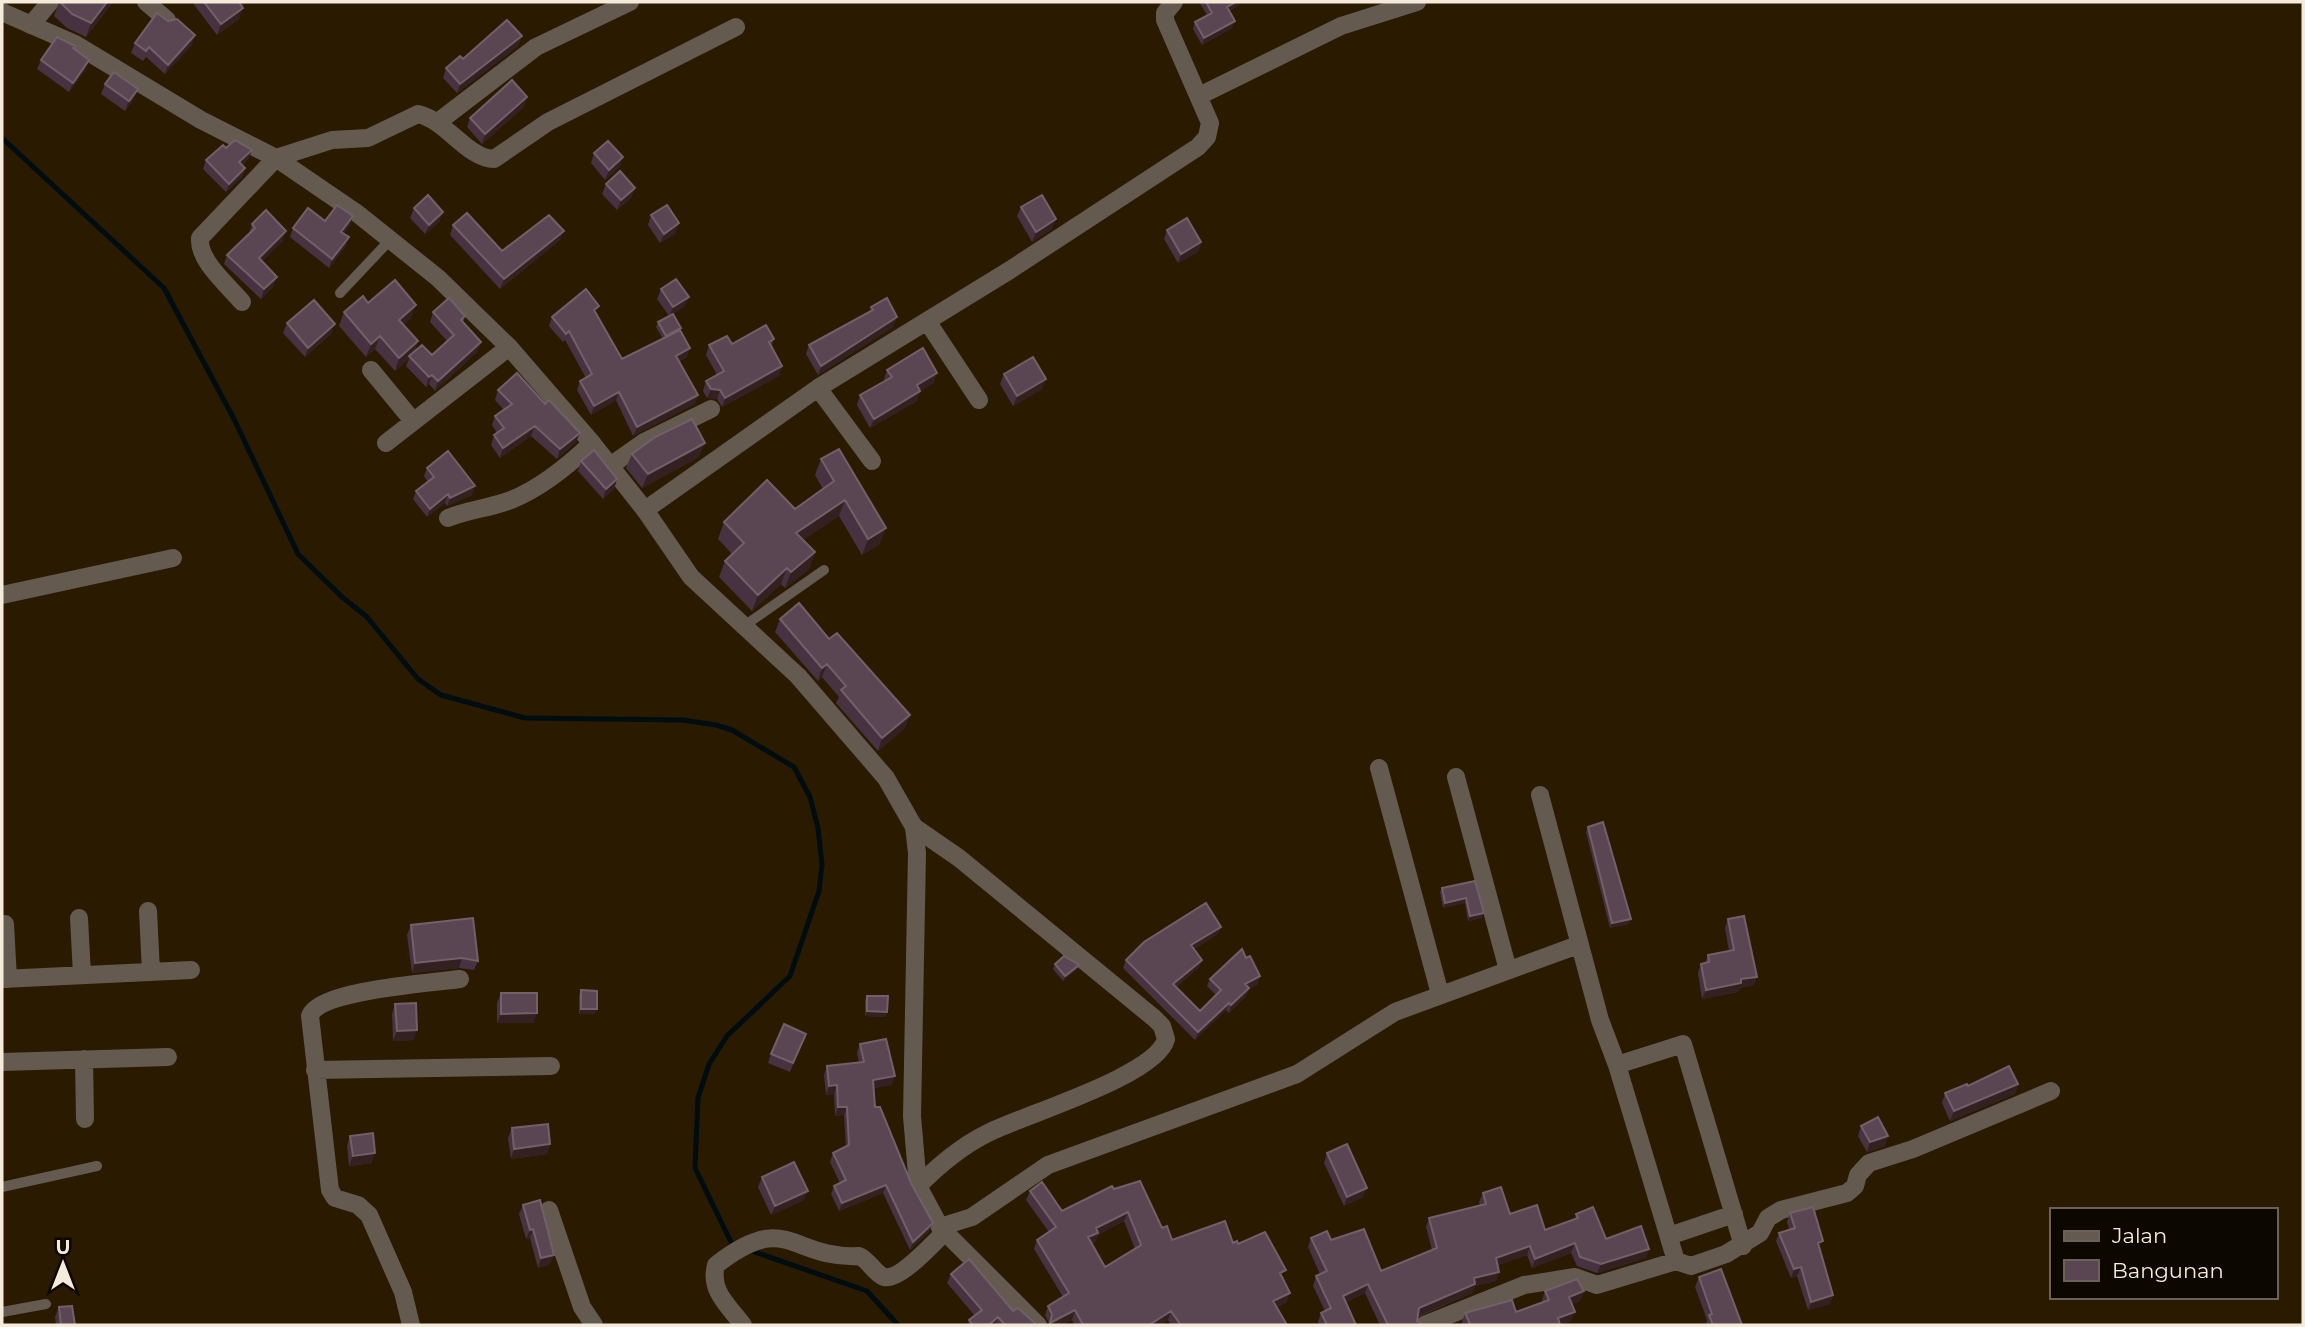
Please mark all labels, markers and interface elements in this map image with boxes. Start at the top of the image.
legend [2050,1208,2277,1299]
text: Jalan [2111,1223,2167,1248]
north arrow [28,1229,98,1299]
text: U [56,1236,70,1259]
text: Bangunan [2112,1258,2224,1283]

